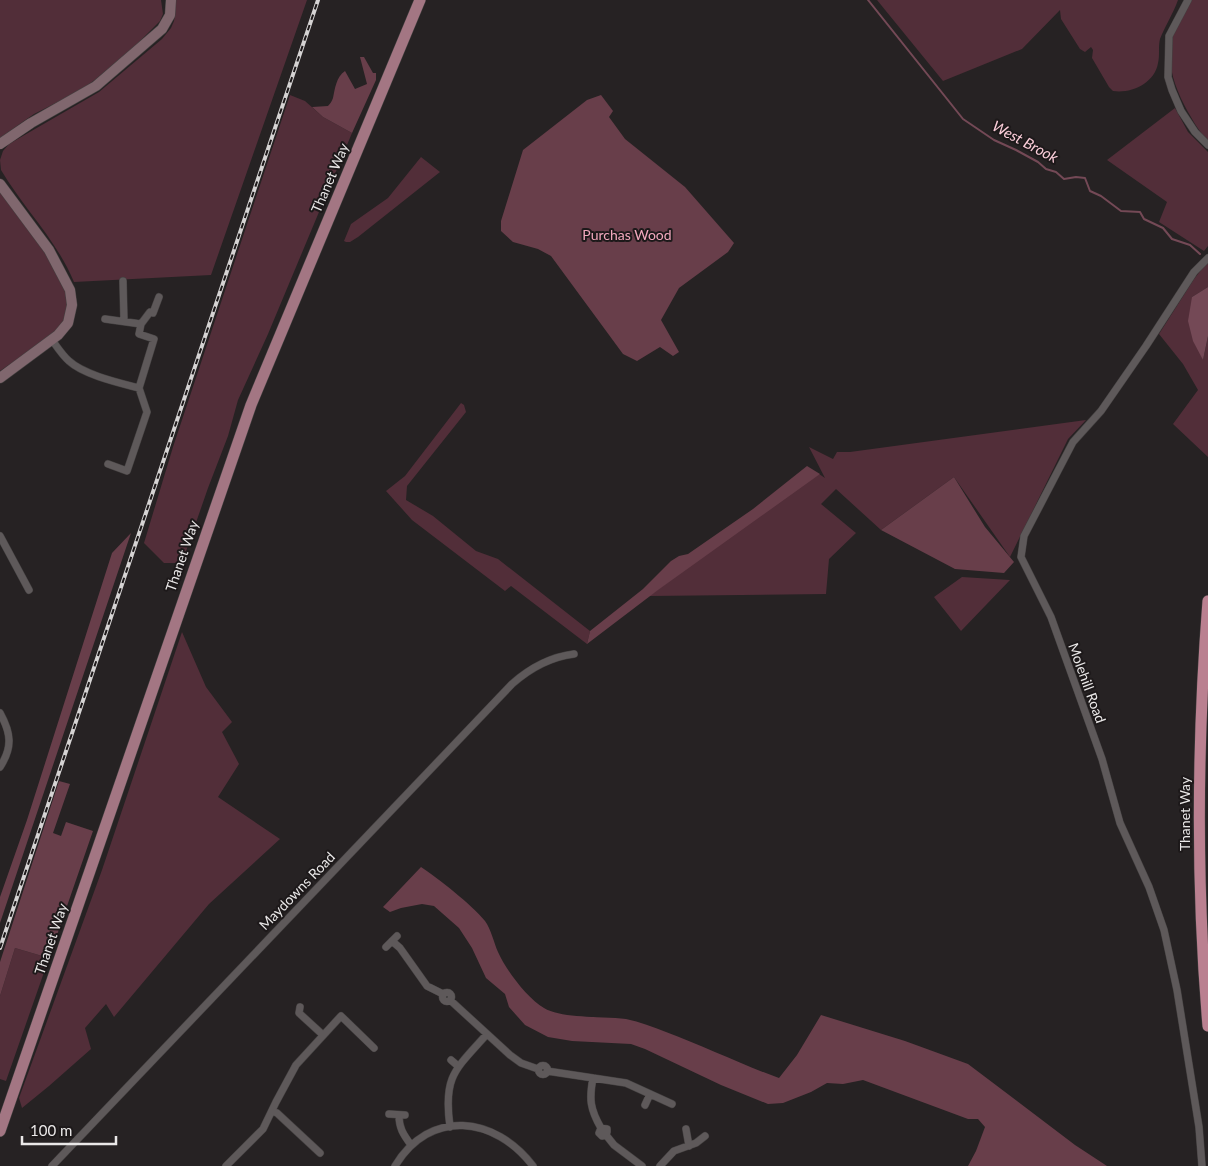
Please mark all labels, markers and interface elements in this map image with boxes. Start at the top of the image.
water label: West Brook [989,116,1062,166]
street label: Thanet Way [307,140,352,215]
park label: Purchas Wood [582,226,672,243]
street label: Thanet Way [161,517,202,594]
street label: Molehill Road [1065,641,1110,725]
street label: Thanet Way [1176,776,1193,851]
street label: Maydowns Road [255,848,338,933]
street label: Thanet Way [30,900,71,977]
scale bar [22,1114,116,1146]
text: 100 m [30,1121,72,1139]

